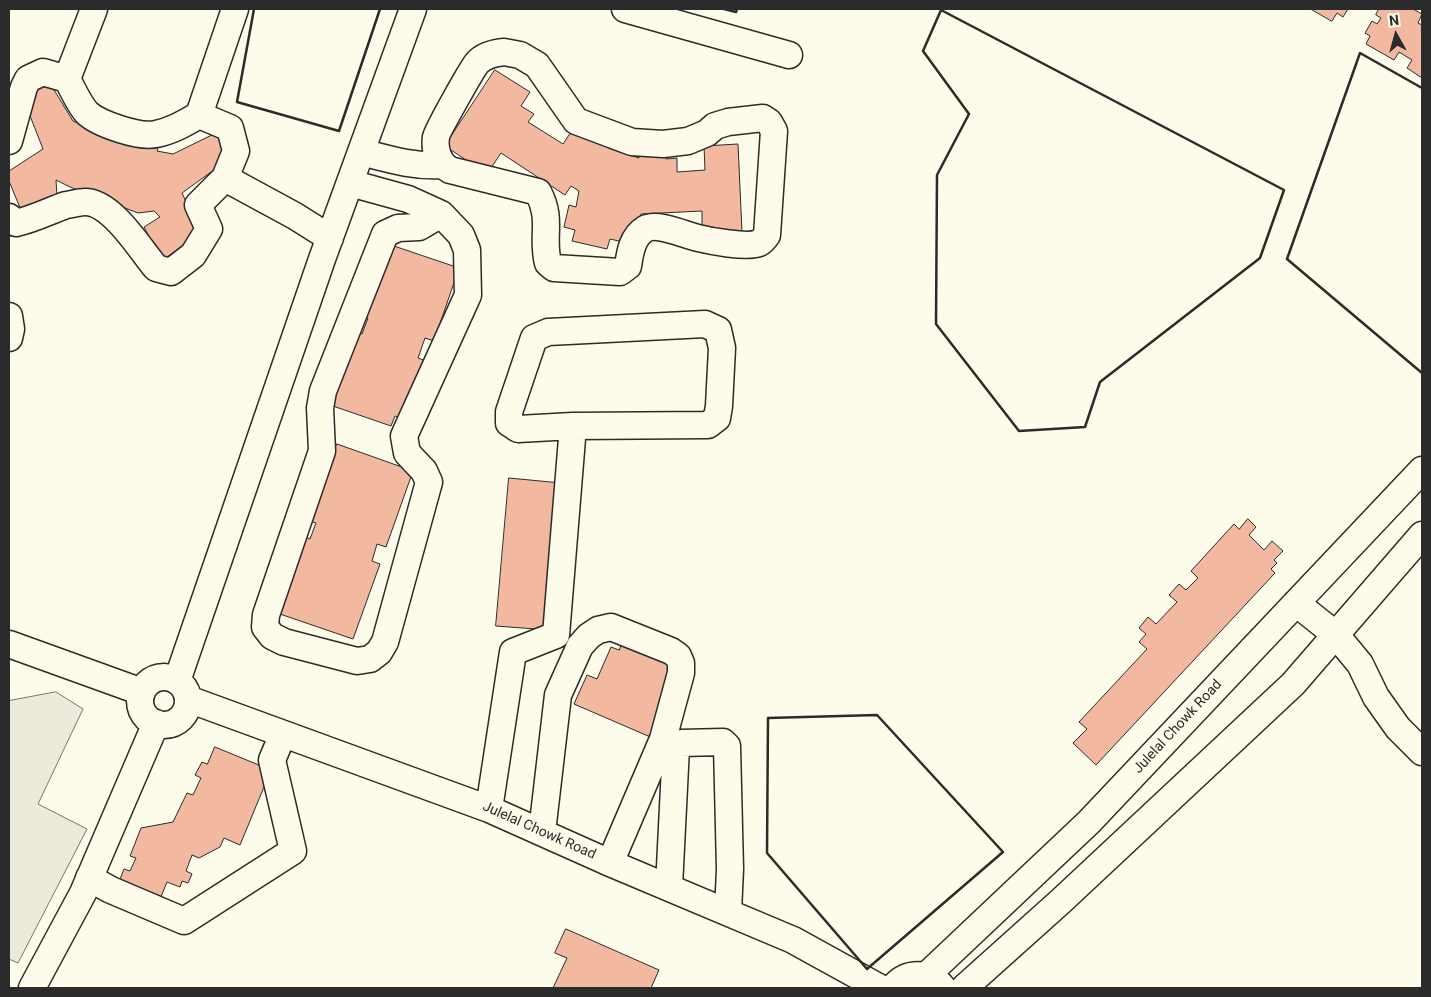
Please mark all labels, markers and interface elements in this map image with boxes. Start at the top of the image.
north arrow [1371,10,1421,60]
text: N [1388,12,1400,29]
street label: Julelal Chowk Road [1130,677,1226,777]
street label: Julelal Chowk Road [480,798,598,864]

